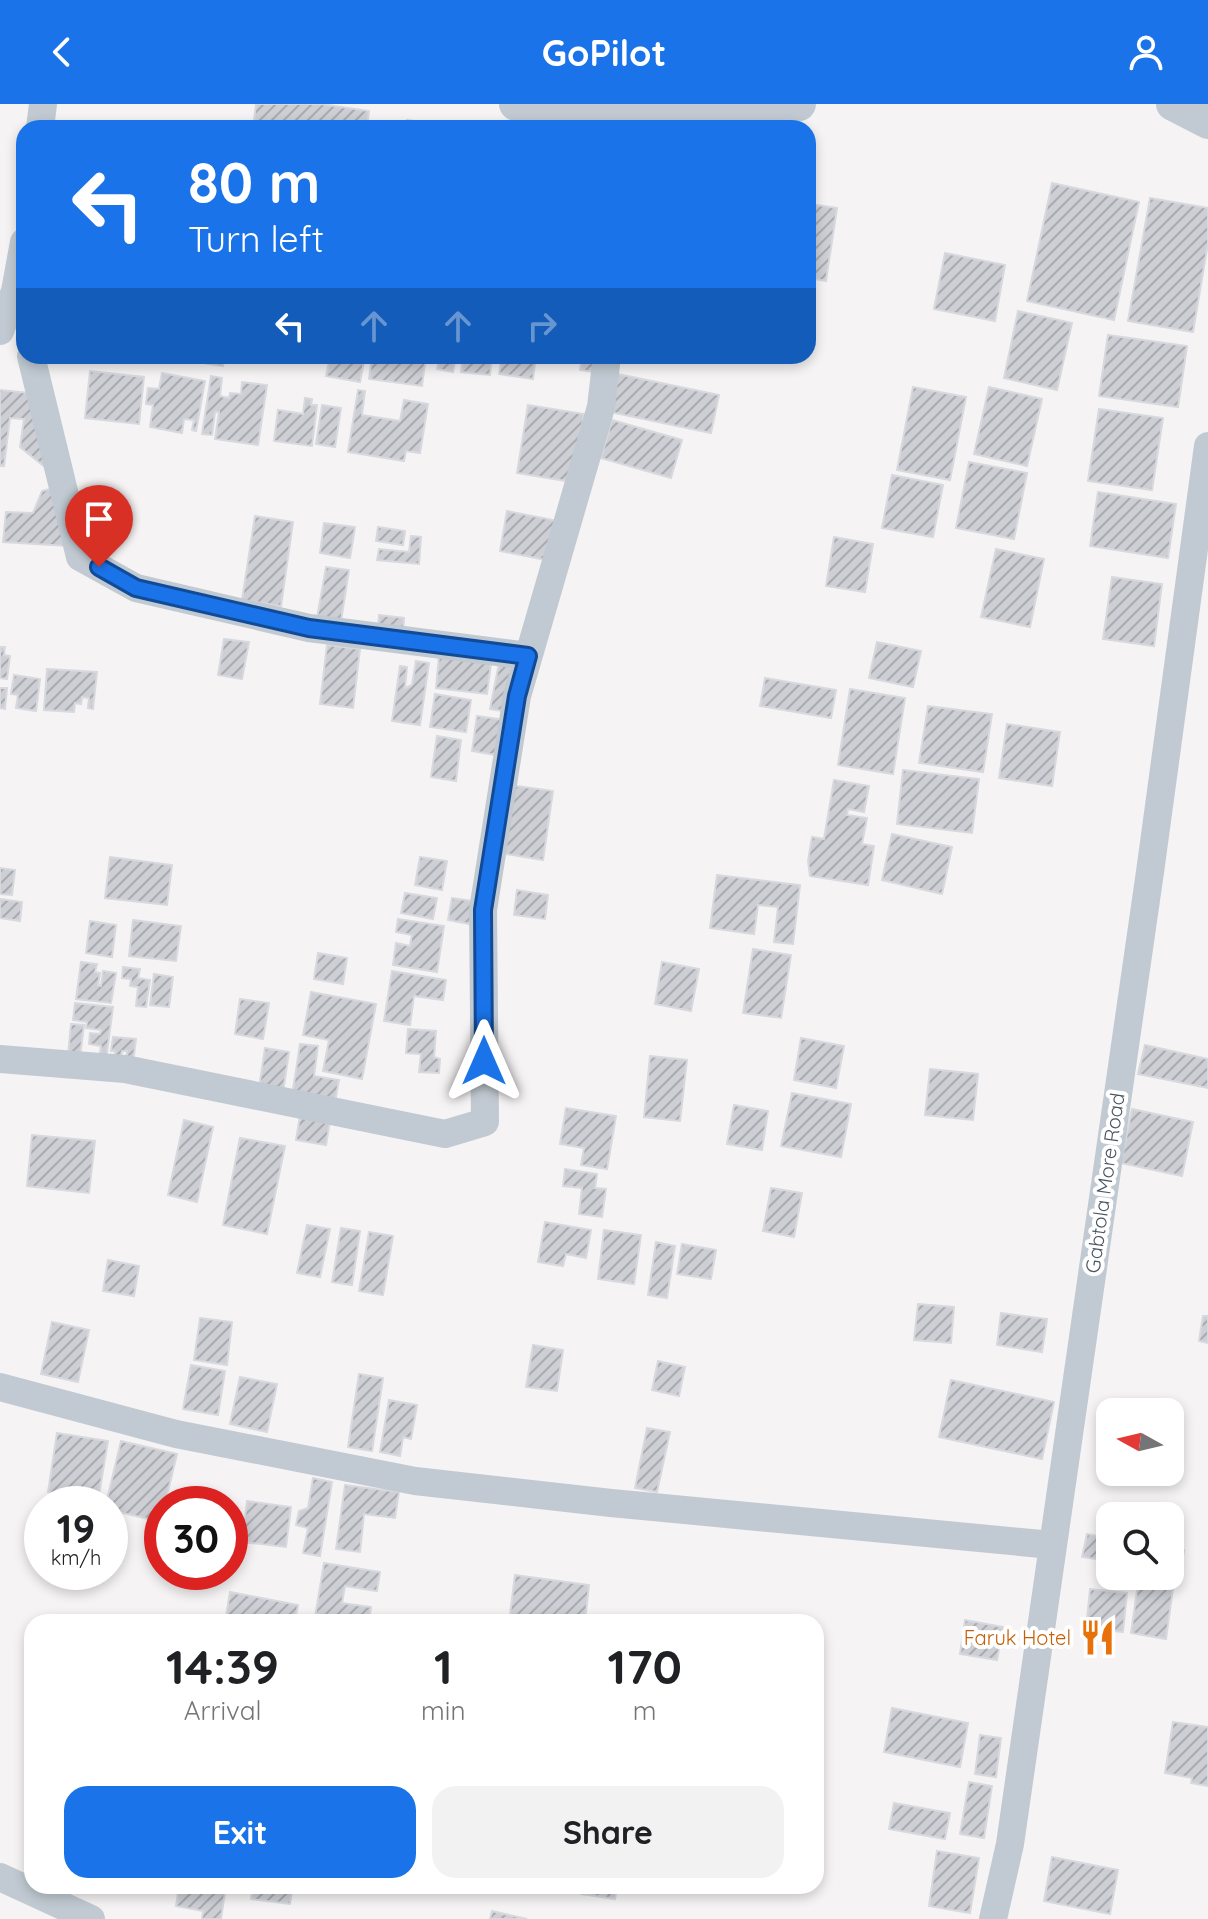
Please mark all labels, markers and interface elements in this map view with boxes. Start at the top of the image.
icon: back [40,30,84,74]
text: GoPilot [542,30,666,75]
icon: person [1124,30,1168,74]
text: 80 m [188,147,320,217]
icon: left [56,152,160,256]
text: Turn left [188,216,324,261]
icon: left [268,304,312,348]
icon: ahead [352,304,396,348]
icon: ahead [436,304,480,348]
icon: right [520,304,564,348]
pin [65,485,133,567]
icon: arrive [77,497,121,541]
position arrow [442,1019,526,1103]
street label: Gabtola More Road [1079,1091,1130,1275]
north arrow [1096,1398,1184,1486]
map controls [1096,1398,1184,1590]
speed limit sign: 30 [144,1486,248,1590]
button: search [1096,1502,1184,1590]
text: 19 [57,1503,95,1553]
text: km/h [51,1545,101,1570]
restaurant icon: Faruk Hotel [1078,1619,1116,1657]
place label: Faruk Hotel [964,1625,1071,1650]
text: 14:39 [166,1636,279,1696]
text: 1 [434,1636,453,1696]
text: 170 [607,1636,682,1696]
text: Arrival [184,1694,261,1727]
text: min [421,1694,465,1727]
text: m [633,1694,657,1727]
button: Exit [64,1786,416,1878]
button: Share [432,1786,784,1878]

